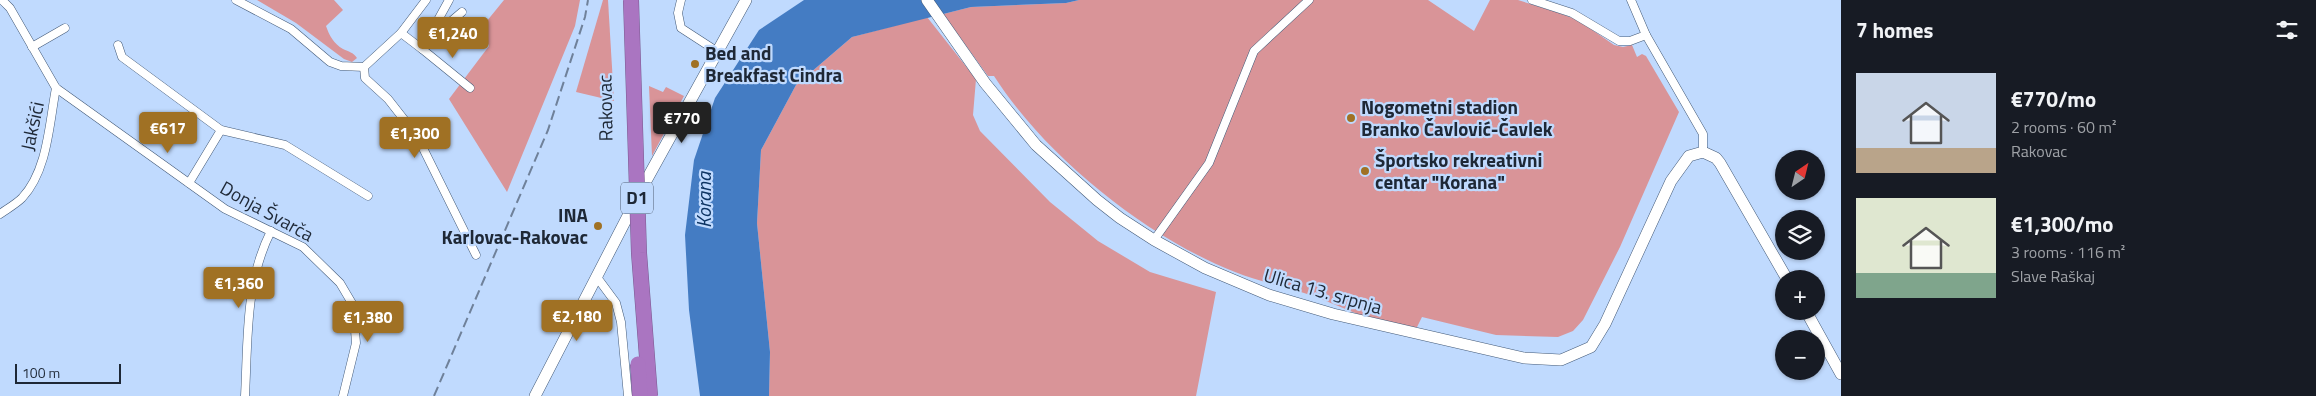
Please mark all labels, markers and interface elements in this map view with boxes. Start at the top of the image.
text: 7 homes [1856,14,1933,46]
icon: filters [2273,16,2301,44]
pin: €1,240 [412,17,494,59]
text: €1,240 [428,21,478,45]
place label: Bed and Breakfast Cindra [705,38,843,89]
marker: Bed and Breakfast Cindra [689,58,701,70]
street label: Rakovac [589,74,620,142]
text: €770/mo [2011,83,2096,115]
place label: Nogometni stadion Branko Čavlović-Čavlek [1361,92,1553,143]
icon: home [1896,93,1956,153]
street label: Jakšići [12,99,51,153]
pin: €770 [652,102,712,144]
text: €770 [664,106,700,130]
pin: €617 [138,112,198,154]
marker: Nogometni stadion Branko Čavlović-Čavlek [1345,112,1357,124]
text: 2 rooms · 60 m² [2011,115,2116,139]
text: €617 [150,116,186,140]
pin: €1,300 [374,116,456,159]
text: €1,300 [390,121,440,145]
text: Rakovac [2011,139,2067,163]
place label: Športsko rekreativni centar "Korana" [1375,145,1542,196]
north arrow [1775,150,1825,200]
map controls [1775,150,1825,380]
marker: Športsko rekreativni centar "Korana" [1359,165,1371,177]
water label: Korana [688,171,719,228]
street label: Donja Švarča [215,173,320,248]
road number: D1 [621,182,653,214]
place label: INA Karlovac-Rakovac [441,200,589,251]
text: €1,300/mo [2011,208,2113,240]
button: layers [1775,210,1825,260]
icon: home [1896,218,1956,278]
marker: INA Karlovac-Rakovac [592,220,604,232]
text: 3 rooms · 116 m² [2011,240,2125,264]
street label: Ulica 13. srpnja [1261,260,1386,321]
text: Slave Raškaj [2011,264,2095,288]
pin: €1,360 [198,266,280,309]
button: + [1775,270,1825,320]
text: €1,360 [214,271,264,295]
pin: €1,380 [327,300,409,343]
pin: €2,180 [536,300,618,342]
text: €2,180 [552,304,602,328]
text: €1,380 [343,305,393,329]
button: − [1775,330,1825,380]
scale bar [15,361,121,384]
text: 100 m [22,362,60,383]

